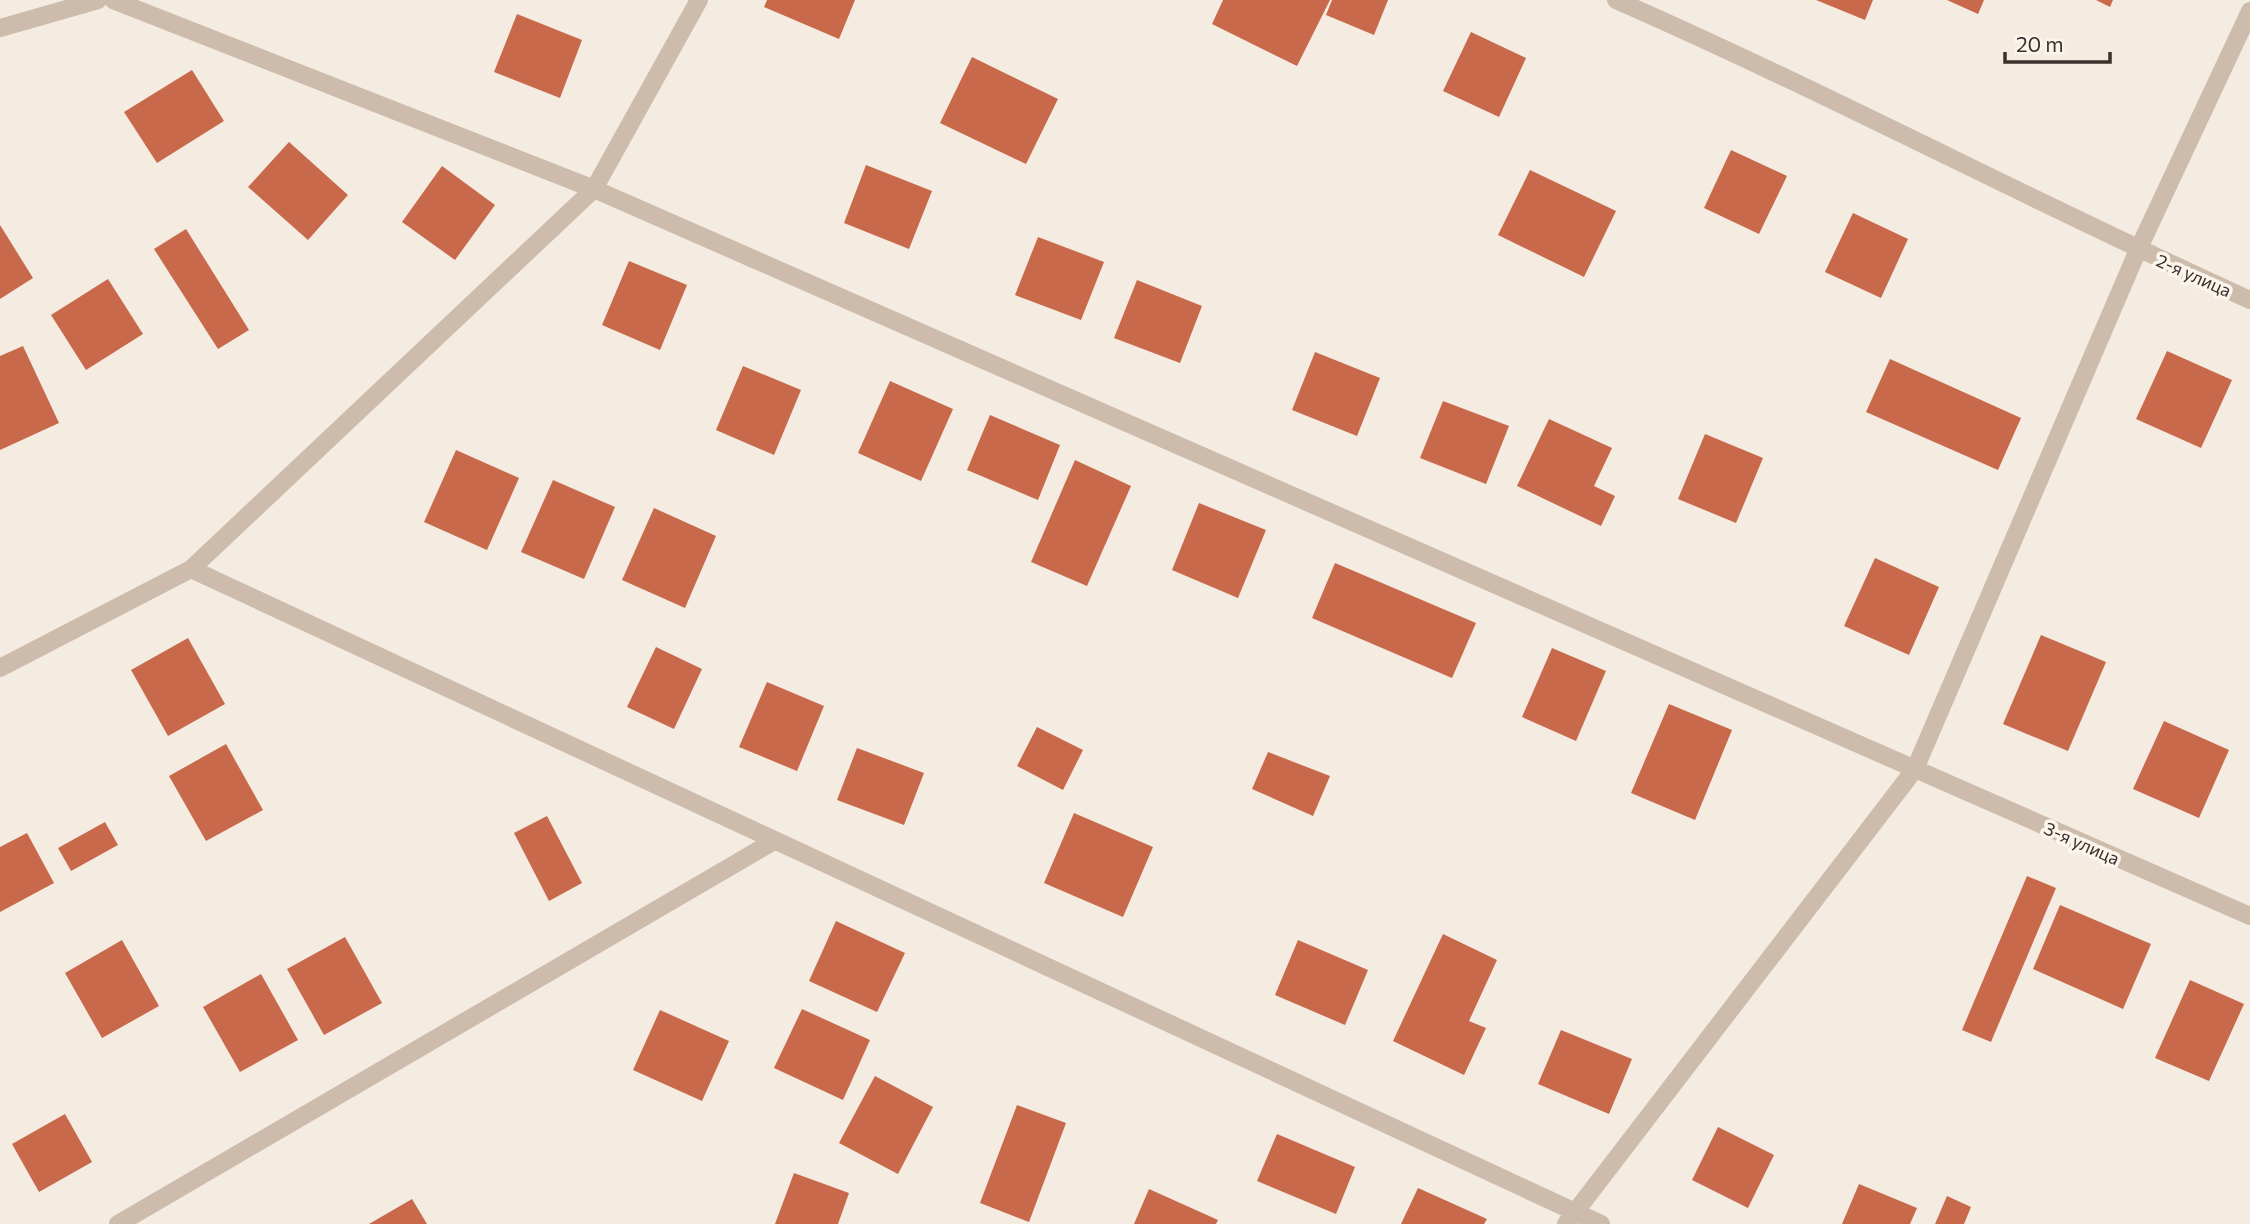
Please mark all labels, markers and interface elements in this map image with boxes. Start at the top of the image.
scale bar [2005,21,2110,65]
text: 20 m [2016,31,2064,56]
street label: 2-я улица [2153,249,2235,301]
street label: 3-я улица [2041,817,2123,869]

